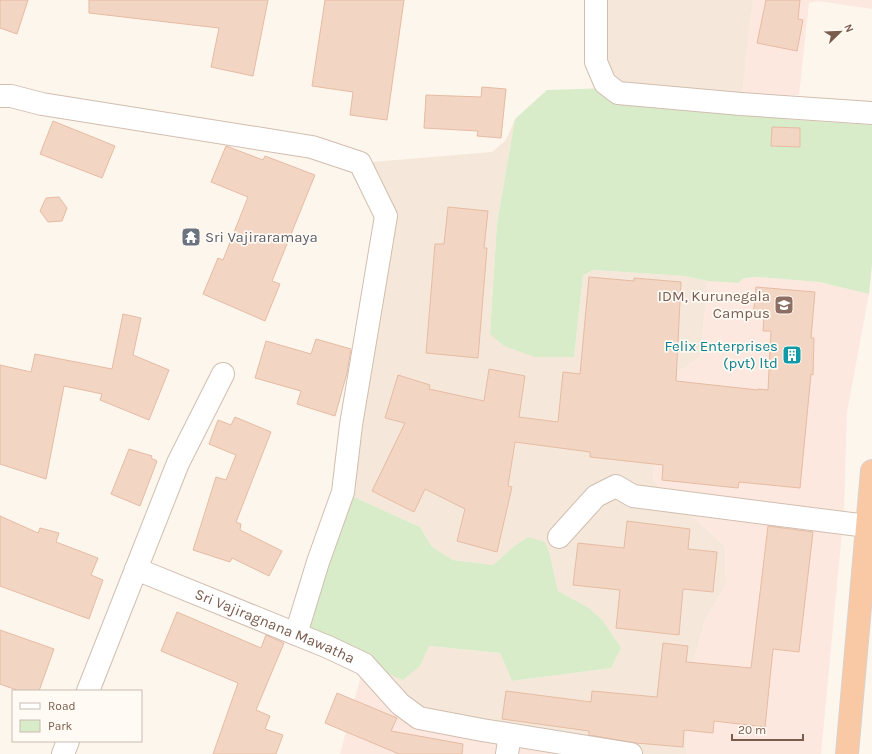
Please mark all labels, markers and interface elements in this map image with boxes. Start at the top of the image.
north arrow [820,12,860,52]
text: N [841,22,856,34]
temple icon: Sri Vajiraramaya [180,226,202,248]
place label: Sri Vajiraramaya [205,228,318,246]
place label: IDM, Kurunegala Campus [658,287,770,322]
school or university icon: IDM, Kurunegala Campus [773,294,795,316]
place label: Felix Enterprises (pvt) ltd [665,337,778,372]
building icon: Felix Enterprises (pvt) ltd [781,344,803,366]
street label: Sri Vajiragnana Mawatha [192,585,358,667]
legend [12,690,142,742]
text: Road [48,699,76,713]
scale bar [732,716,803,742]
text: Park [48,719,73,733]
text: 20 m [738,723,766,737]

